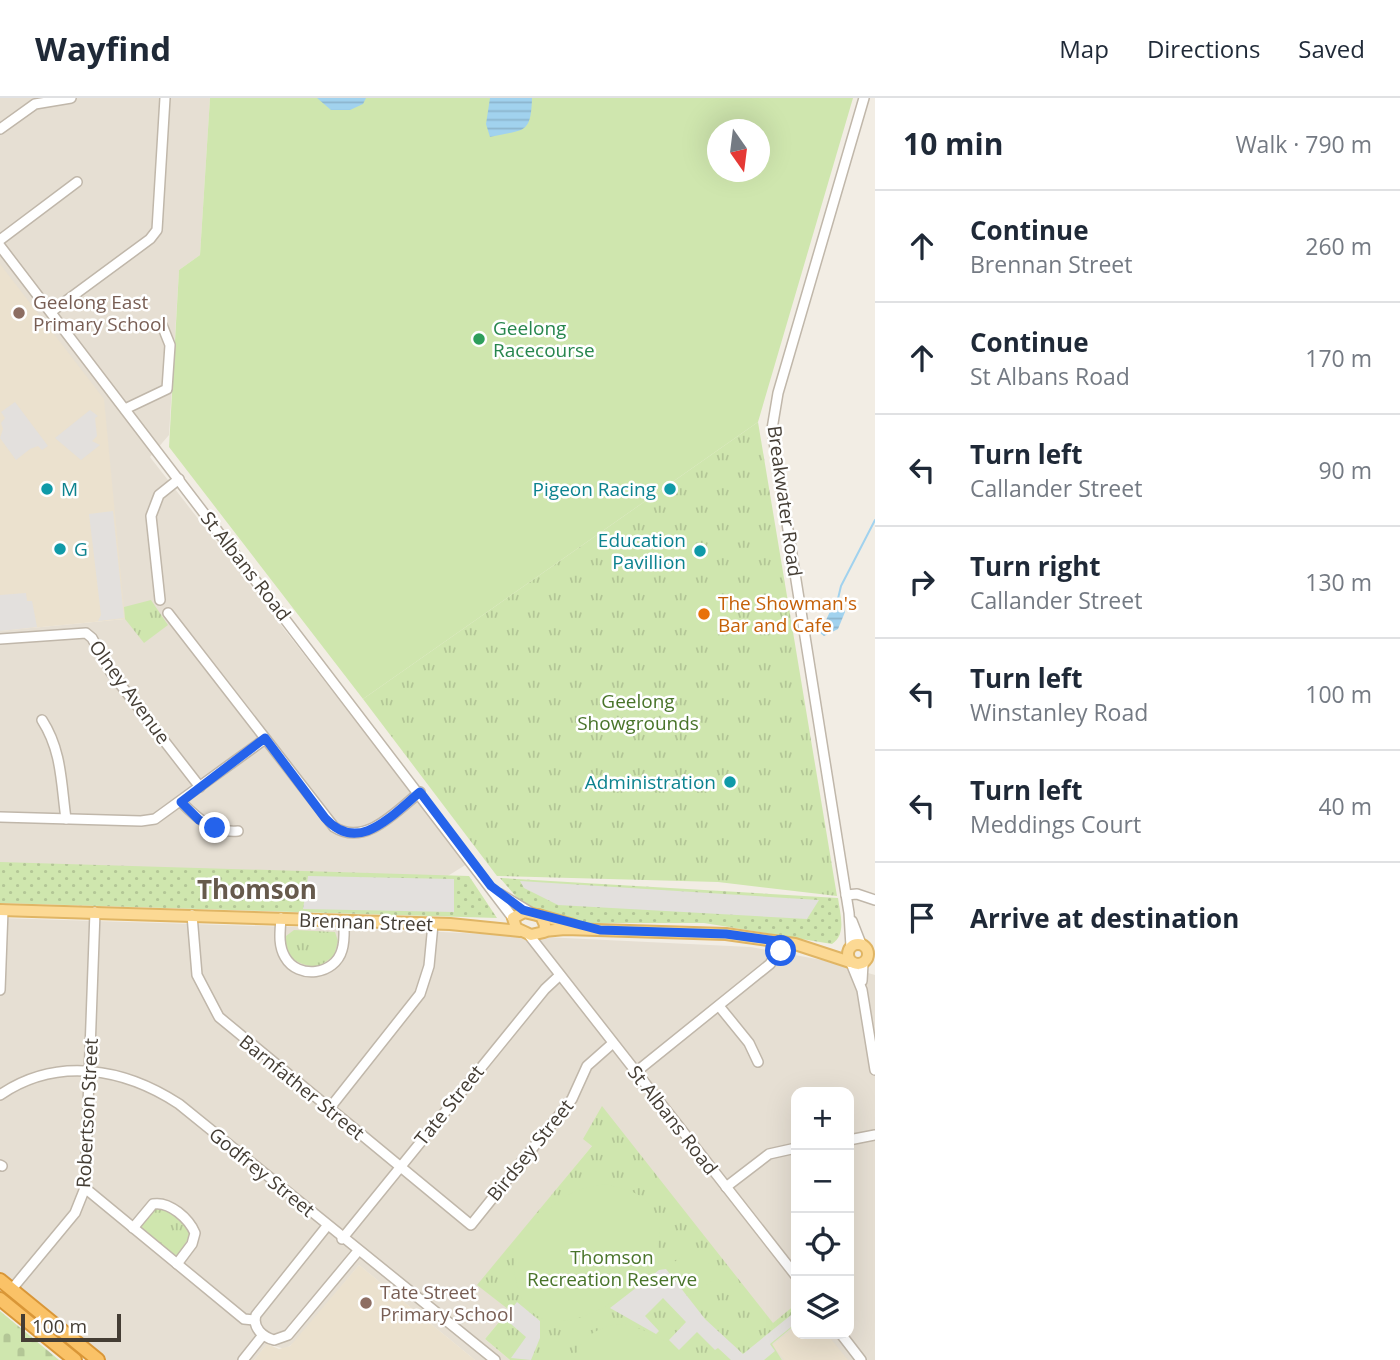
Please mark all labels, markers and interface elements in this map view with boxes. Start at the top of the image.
text: Wayfind [35,26,171,71]
text: Map [1059,32,1109,65]
text: Directions [1147,32,1260,65]
text: Saved [1298,32,1365,65]
north arrow [707,119,770,182]
text: 10 min [903,123,1003,164]
text: Walk · 790 m [1235,128,1372,160]
text: Continue [970,212,1089,248]
icon: ahead [903,227,941,265]
text: 260 m [1305,230,1372,262]
text: Brennan Street [970,248,1132,280]
place label: Geelong East Primary School [33,289,166,337]
marker: Geelong East Primary School [11,305,27,321]
place label: Geelong Racecourse [493,315,595,363]
text: Continue [970,324,1089,360]
marker: Geelong Racecourse [471,331,487,347]
icon: ahead [903,339,941,377]
text: 170 m [1305,342,1372,374]
text: St Albans Road [970,360,1130,392]
street label: Breakwater Road [762,424,808,578]
text: Turn left [970,436,1082,472]
icon: left [903,451,941,489]
text: 90 m [1318,454,1372,486]
text: Callander Street [970,472,1142,504]
place label: M [61,476,78,502]
place label: Pigeon Racing [533,476,656,502]
marker: M [39,481,55,497]
marker: Pigeon Racing [662,481,678,497]
street label: St Albans Road [195,506,297,626]
place label: Education Pavillion [598,527,686,575]
place label: G [74,536,88,562]
marker: G [52,541,68,557]
marker: Education Pavillion [692,543,708,559]
text: Turn right [970,548,1101,584]
icon: right [903,563,941,601]
text: 130 m [1305,566,1372,598]
text: Callander Street [970,584,1142,616]
place label: The Showman's Bar and Cafe [718,590,857,638]
marker: The Showman's Bar and Cafe [696,606,712,622]
street label: Olney Avenue [83,635,177,749]
text: Turn left [970,660,1082,696]
icon: left [903,675,941,713]
text: 100 m [1305,678,1372,710]
park label: Geelong Showgrounds [577,688,699,736]
text: Winstanley Road [970,696,1148,728]
place label: Administration [585,769,716,795]
text: Turn left [970,772,1082,808]
marker: Administration [722,774,738,790]
icon: left [903,787,941,825]
text: 40 m [1318,790,1372,822]
text: Meddings Court [970,808,1141,840]
route end [199,812,230,843]
district label: Thomson [197,871,317,907]
icon: arrive [903,899,941,937]
text: Arrive at destination [970,900,1239,936]
street label: Brennan Street [298,907,434,937]
route start [765,935,796,966]
street label: Barnfather Street [234,1028,370,1146]
street label: Robertson Street [70,1037,104,1189]
street label: Tate Street [409,1059,490,1151]
street label: St Albans Road [622,1060,724,1180]
map controls [791,1087,854,1339]
button: + [791,1087,854,1150]
street label: Birdsey Street [481,1094,579,1206]
street label: Godfrey Street [204,1121,321,1223]
button: − [791,1150,854,1213]
button: locate [791,1213,854,1276]
park label: Thomson Recreation Reserve [527,1244,697,1292]
button: layers [791,1276,854,1339]
place label: Tate Street Primary School [380,1279,513,1327]
marker: Tate Street Primary School [358,1295,374,1311]
scale bar [21,1311,121,1343]
text: 100 m [32,1313,87,1339]

